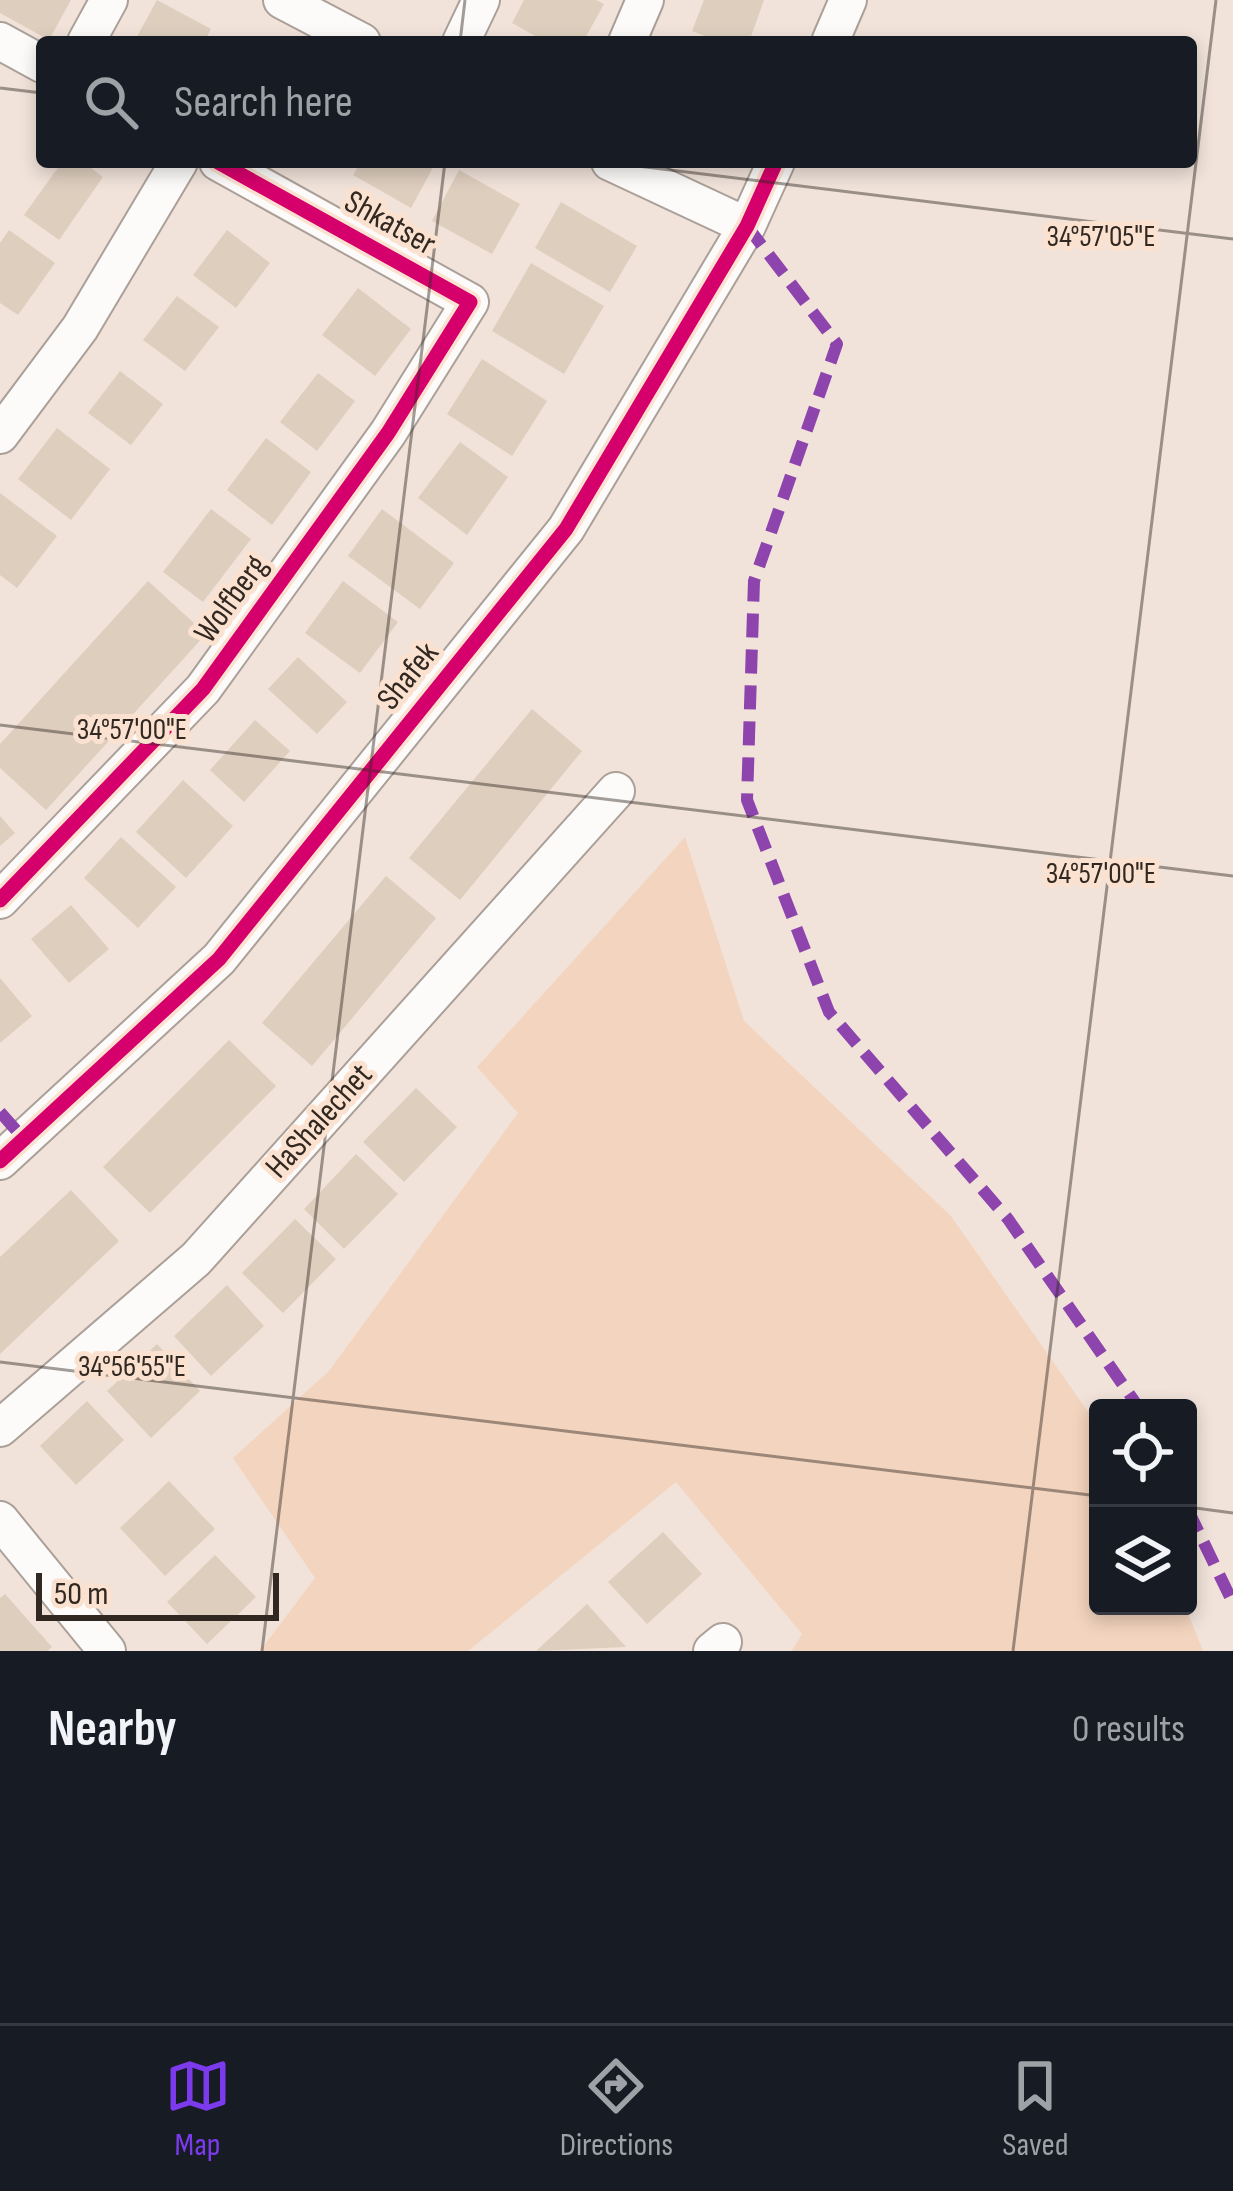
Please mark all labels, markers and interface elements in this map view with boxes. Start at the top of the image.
search box [36,36,1197,168]
icon: search [78,69,144,135]
text: Search here [174,75,353,130]
street label: Shkatser [337,182,443,264]
text: 34°57'05"E [1047,219,1156,255]
street label: Wolfberg [186,547,276,651]
street label: Shafek [369,634,448,718]
text: 34°57'00"E [77,712,187,748]
text: 34°57'00"E [1046,856,1156,892]
street label: HaShalechet [257,1055,381,1187]
text: 34°56'55"E [78,1349,186,1385]
map controls [1089,1399,1197,1615]
button: locate [1089,1399,1197,1507]
button: layers [1089,1507,1197,1615]
scale bar [36,1567,279,1620]
text: 50 m [54,1574,108,1614]
text: Nearby [48,1699,177,1760]
text: 0 results [1072,1706,1185,1753]
tab: Map [165,2053,231,2165]
tab: Directions [560,2053,673,2165]
tab: Saved [1002,2053,1068,2165]

